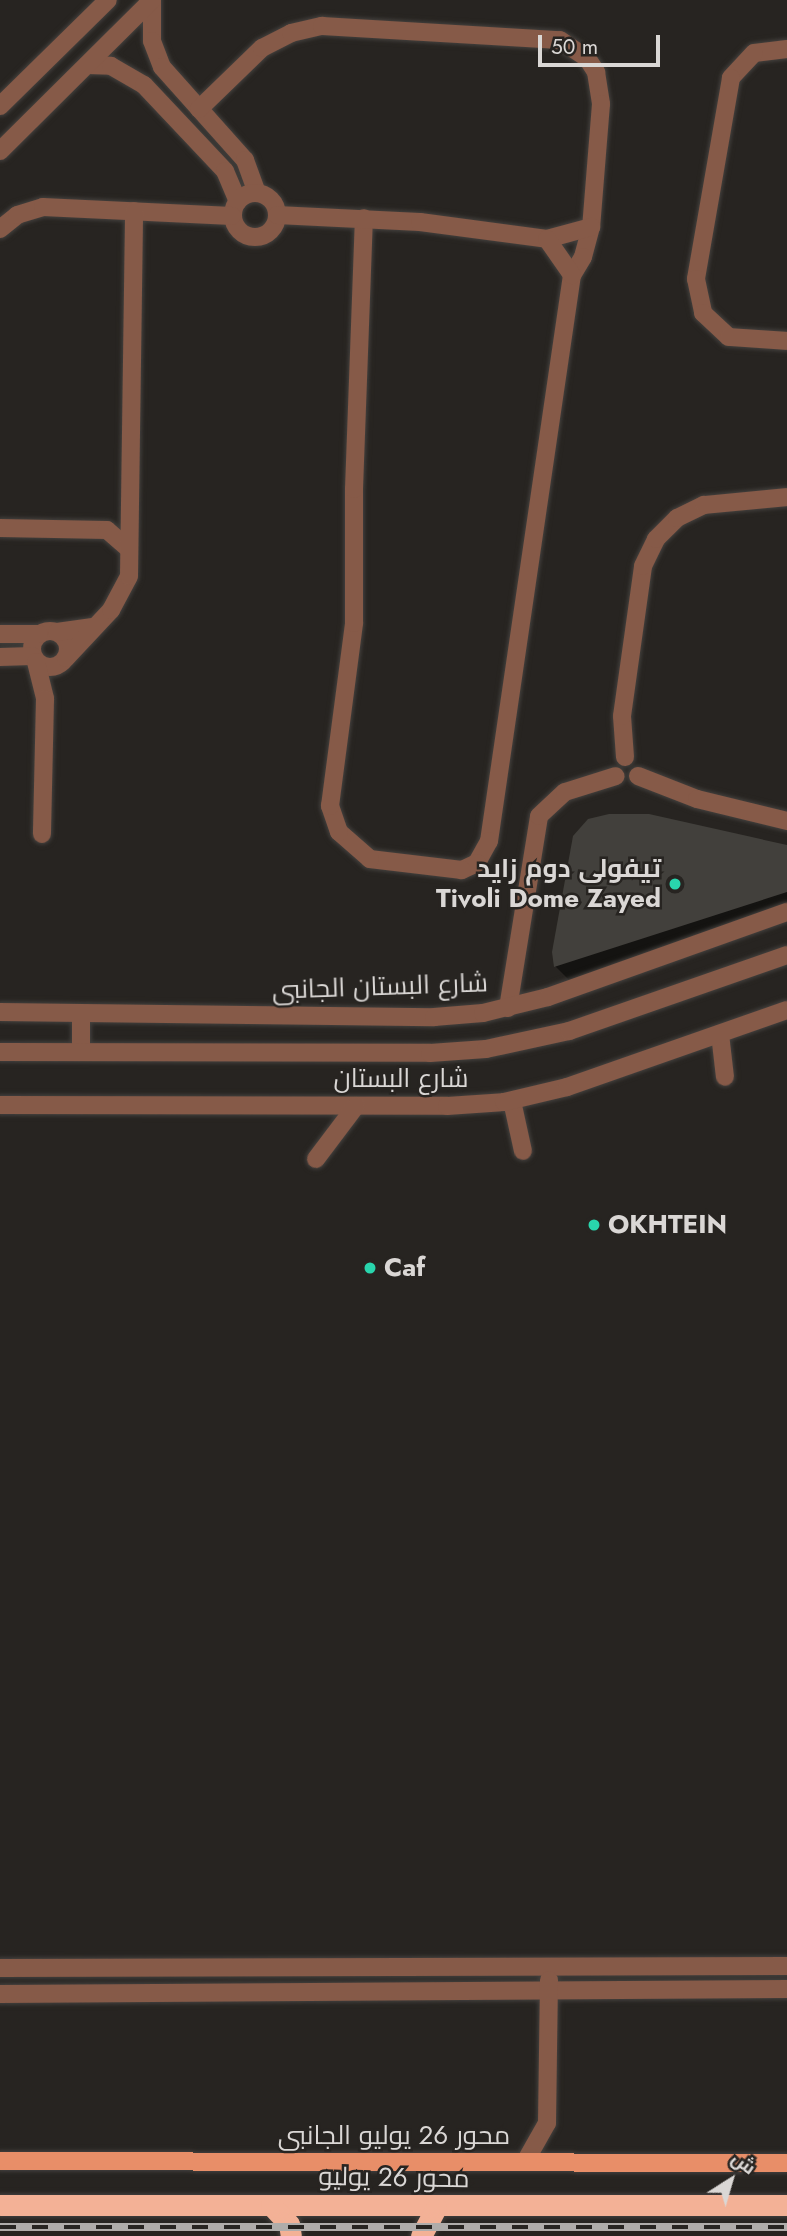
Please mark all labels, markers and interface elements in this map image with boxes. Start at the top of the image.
scale bar [542,21,664,65]
text: 50 m [551,32,598,62]
place label: تيفولى دوم زايد Tivoli Dome Zayed [436,853,661,914]
marker: تيفولى دوم زايد Tivoli Dome Zayed [667,876,683,892]
street label: شارع البستان الجانبى [271,968,489,1006]
street label: شارع البستان [334,1063,468,1095]
place label: OKHTEIN [608,1209,727,1241]
marker: OKHTEIN [586,1217,602,1233]
place label: Caf [384,1252,425,1284]
marker: Caf [362,1260,378,1276]
street label: محور 26 يوليو الجانبى [278,2120,510,2152]
north arrow [696,2145,766,2215]
text: ش [726,2145,762,2181]
street label: محور 26 يوليو [318,2161,470,2195]

